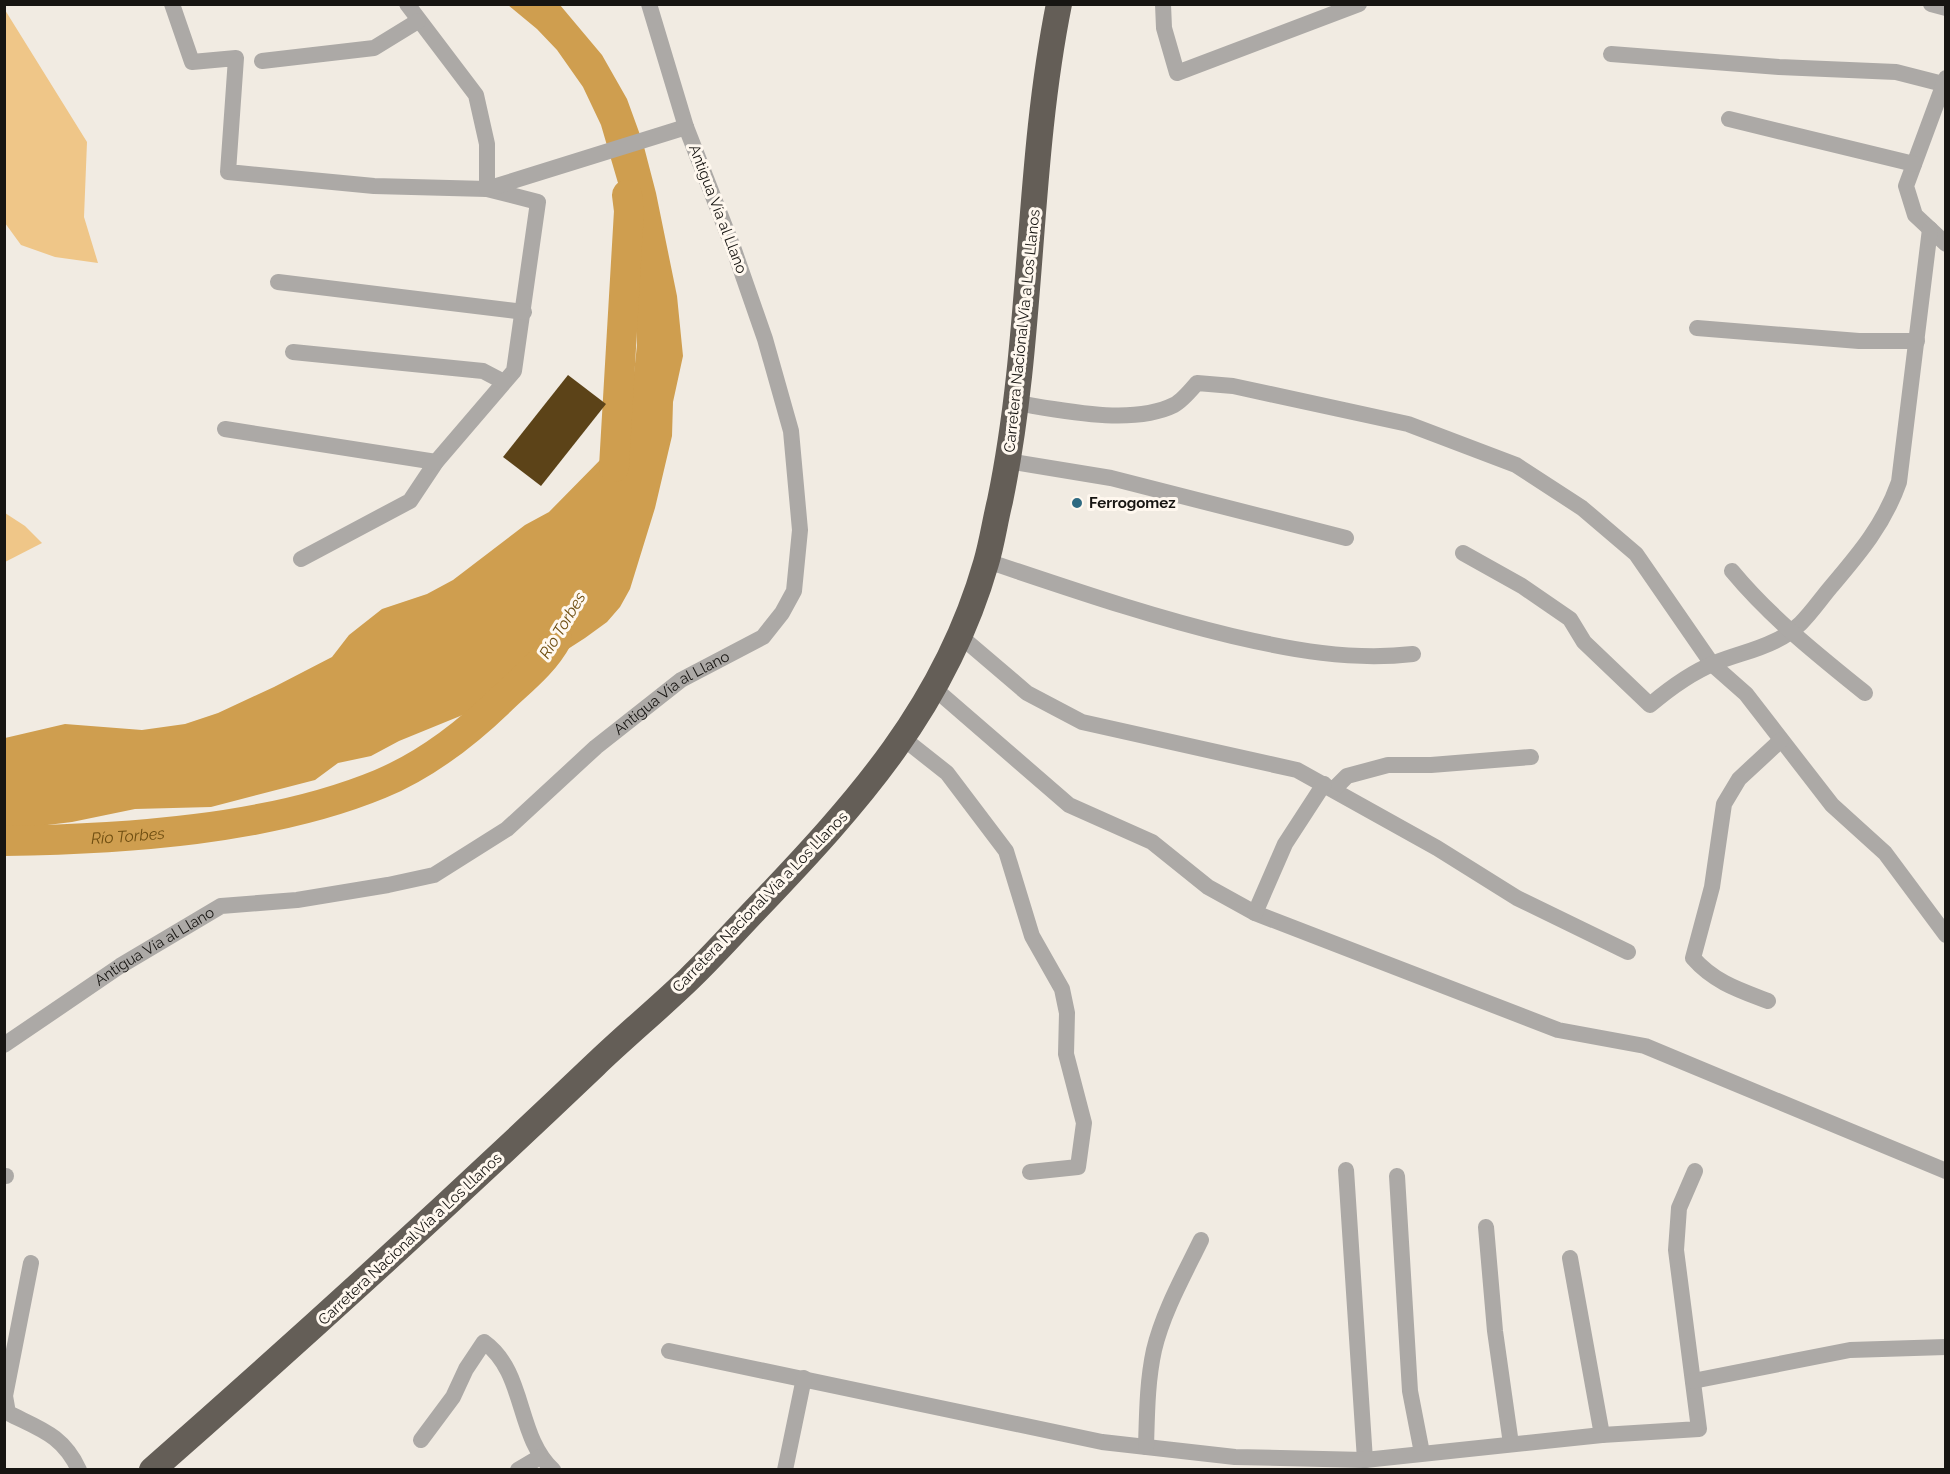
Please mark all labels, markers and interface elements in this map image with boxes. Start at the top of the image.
street label: Antigua Vía al Llano [685,142,751,276]
street label: Carretera Nacional Vía a Los Llanos [1000,209,1044,453]
place label: Ferrogomez [1089,494,1176,512]
marker: Ferrogomez [1070,496,1084,510]
water label: Río Torbes [535,588,590,662]
street label: Antigua Vía al Llano [610,647,733,739]
street label: Carretera Nacional Vía a Los Llanos [669,808,851,996]
water label: Río Torbes [90,823,166,848]
street label: Antigua Vía al Llano [91,903,218,990]
street label: Carretera Nacional Vía a Los Llanos [315,1149,505,1329]

